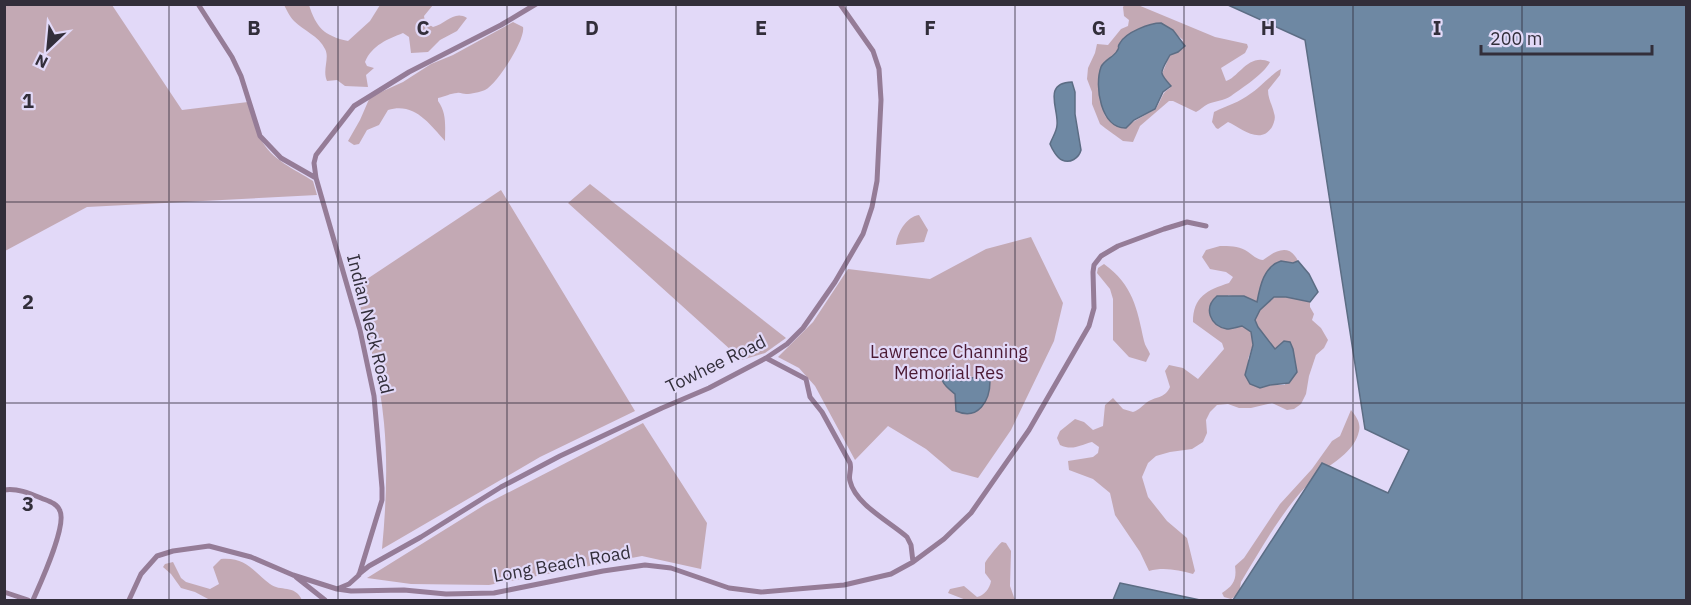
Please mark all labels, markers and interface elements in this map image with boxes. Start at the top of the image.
text: B [247,14,261,41]
text: C [416,14,430,41]
text: D [585,14,599,41]
text: E [755,14,767,41]
text: F [924,14,936,41]
text: G [1092,14,1106,41]
text: H [1261,14,1275,41]
text: I [1433,14,1441,41]
north arrow [18,18,78,78]
scale bar [1481,18,1652,56]
text: 200 m [1490,27,1542,50]
text: N [32,50,51,73]
text: 1 [22,87,34,114]
street label: Indian Neck Road [342,252,399,396]
text: 2 [22,288,34,315]
street label: Towhee Road [662,329,770,398]
park label: Lawrence Channing Memorial Res [870,340,1028,384]
text: 3 [22,490,34,517]
street label: Long Beach Road [491,540,632,587]

